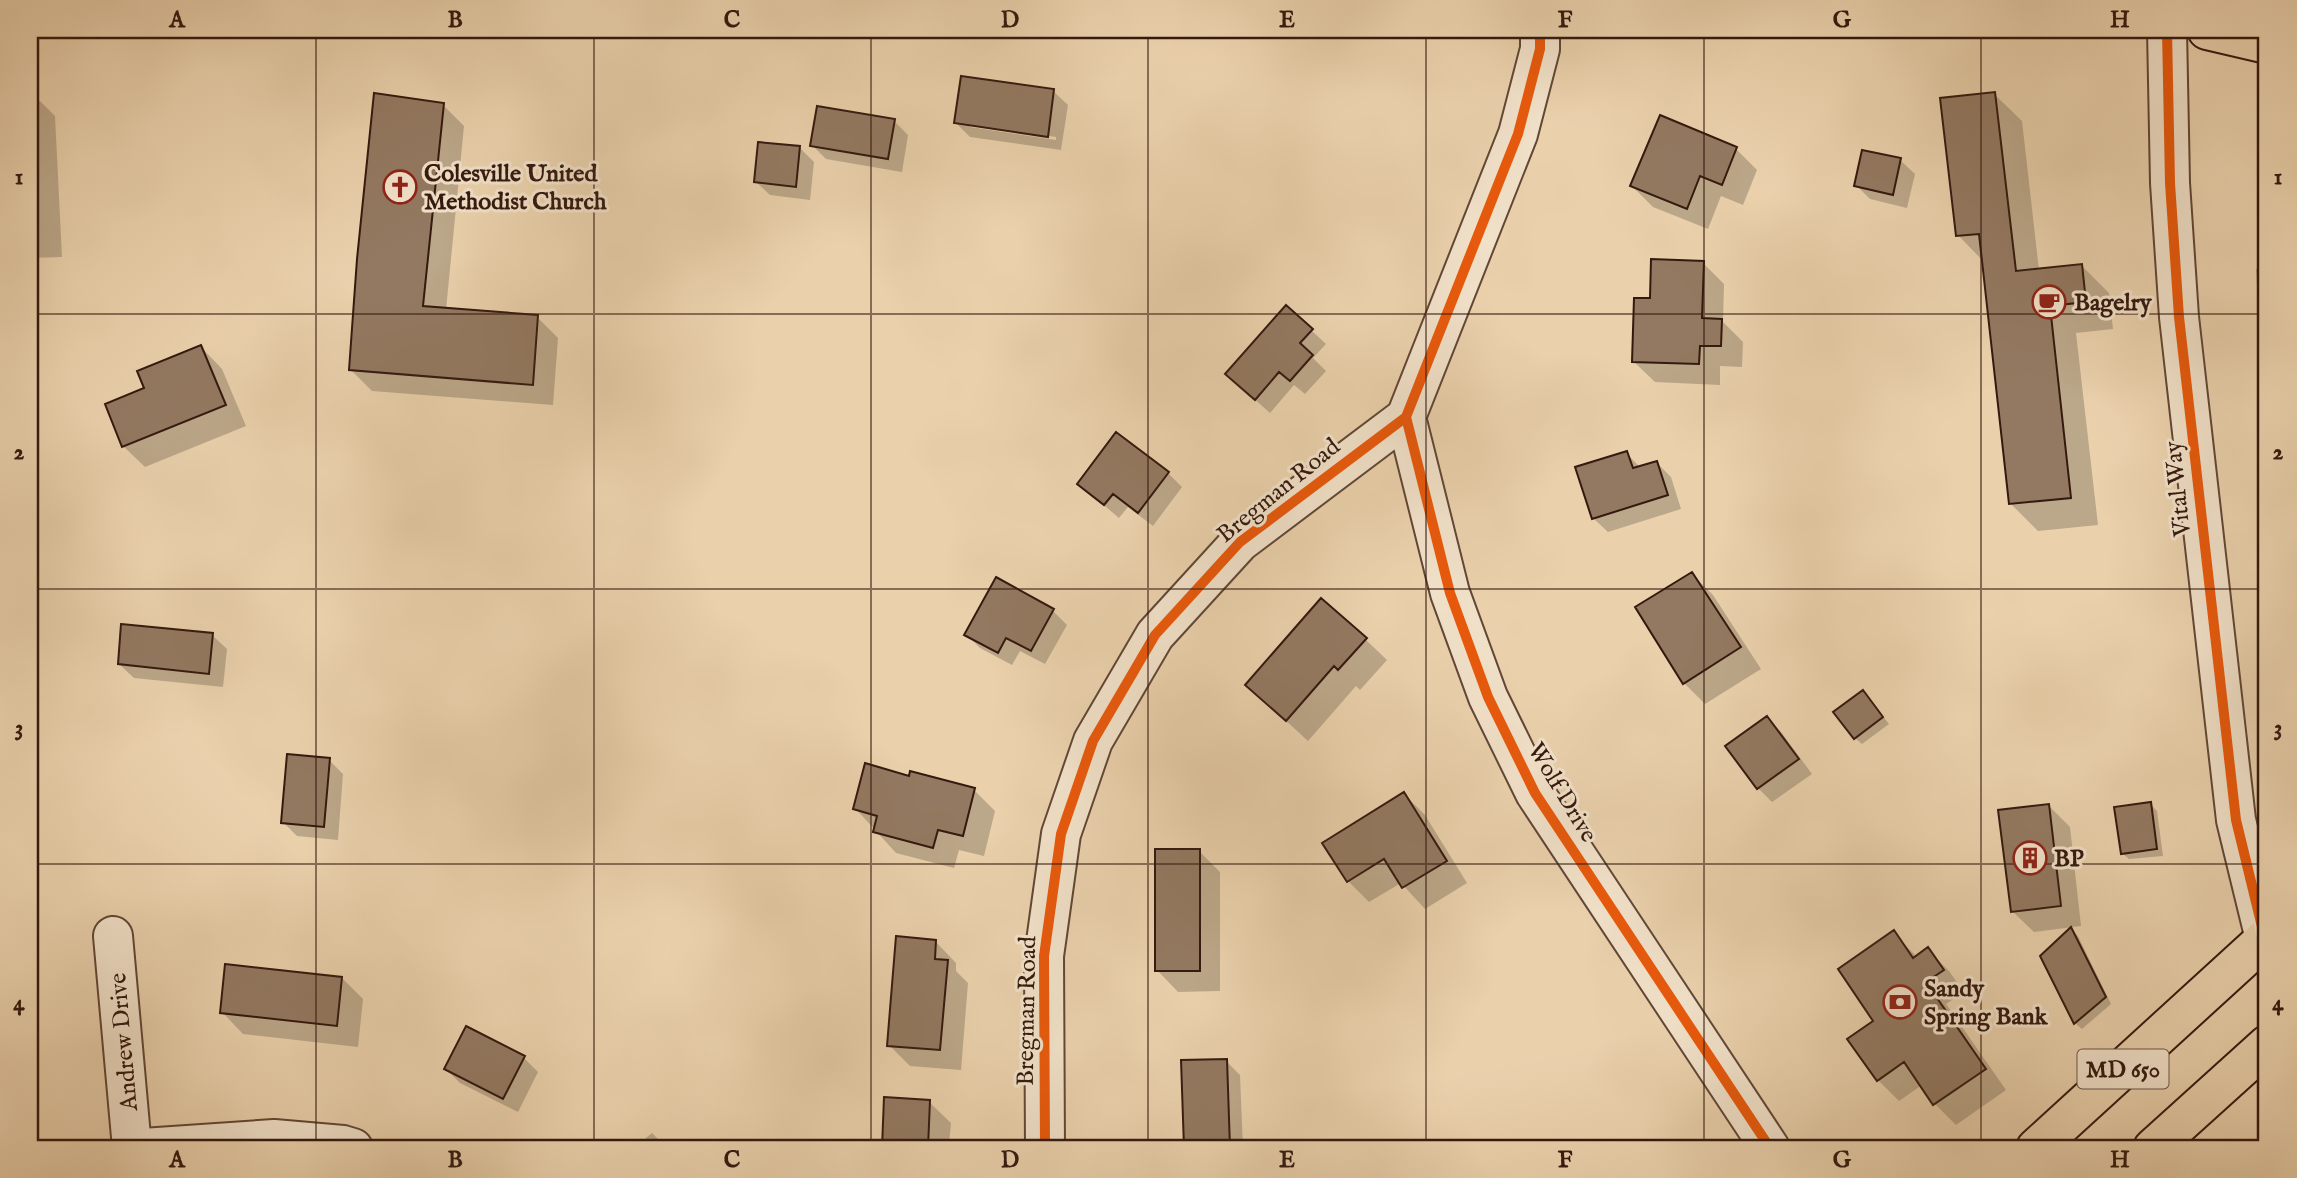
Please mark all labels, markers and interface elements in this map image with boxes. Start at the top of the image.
text: A [168,6,186,35]
text: B [447,6,463,35]
text: C [724,6,741,35]
text: D [1001,6,1019,35]
text: E [1279,6,1295,35]
text: F [1558,6,1573,35]
text: G [1833,6,1852,35]
text: H [2110,6,2130,35]
place label: Colesville United Methodist Church [424,159,607,218]
text: 1 [15,163,23,192]
text: 1 [2274,163,2282,192]
church icon: Colesville United Methodist Church [381,168,419,206]
cafe icon: Bagelry [2030,283,2068,321]
place label: Bagelry [2074,288,2153,319]
street label: Bregman Road [1211,432,1347,550]
text: 2 [14,438,25,467]
text: 2 [2273,438,2284,467]
street label: Vital Way [2158,439,2199,539]
text: 3 [15,714,23,743]
text: 3 [2274,714,2282,743]
street label: Wolf Drive [1520,737,1604,848]
building icon: BP [2011,839,2049,877]
place label: BP [2054,844,2084,875]
street label: Bregman Road [1011,936,1044,1086]
street label: Andrew Drive [103,972,146,1113]
place label: Sandy Spring Bank [1924,974,2049,1033]
bank icon: Sandy Spring Bank [1881,983,1919,1021]
text: 4 [13,989,25,1018]
text: 4 [2272,989,2284,1018]
road number: MD 650 [2078,1050,2168,1088]
text: A [168,1146,186,1175]
text: B [447,1146,463,1175]
text: C [724,1146,741,1175]
text: D [1001,1146,1019,1175]
text: E [1279,1146,1295,1175]
text: F [1558,1146,1573,1175]
text: G [1833,1146,1852,1175]
text: H [2110,1146,2130,1175]

